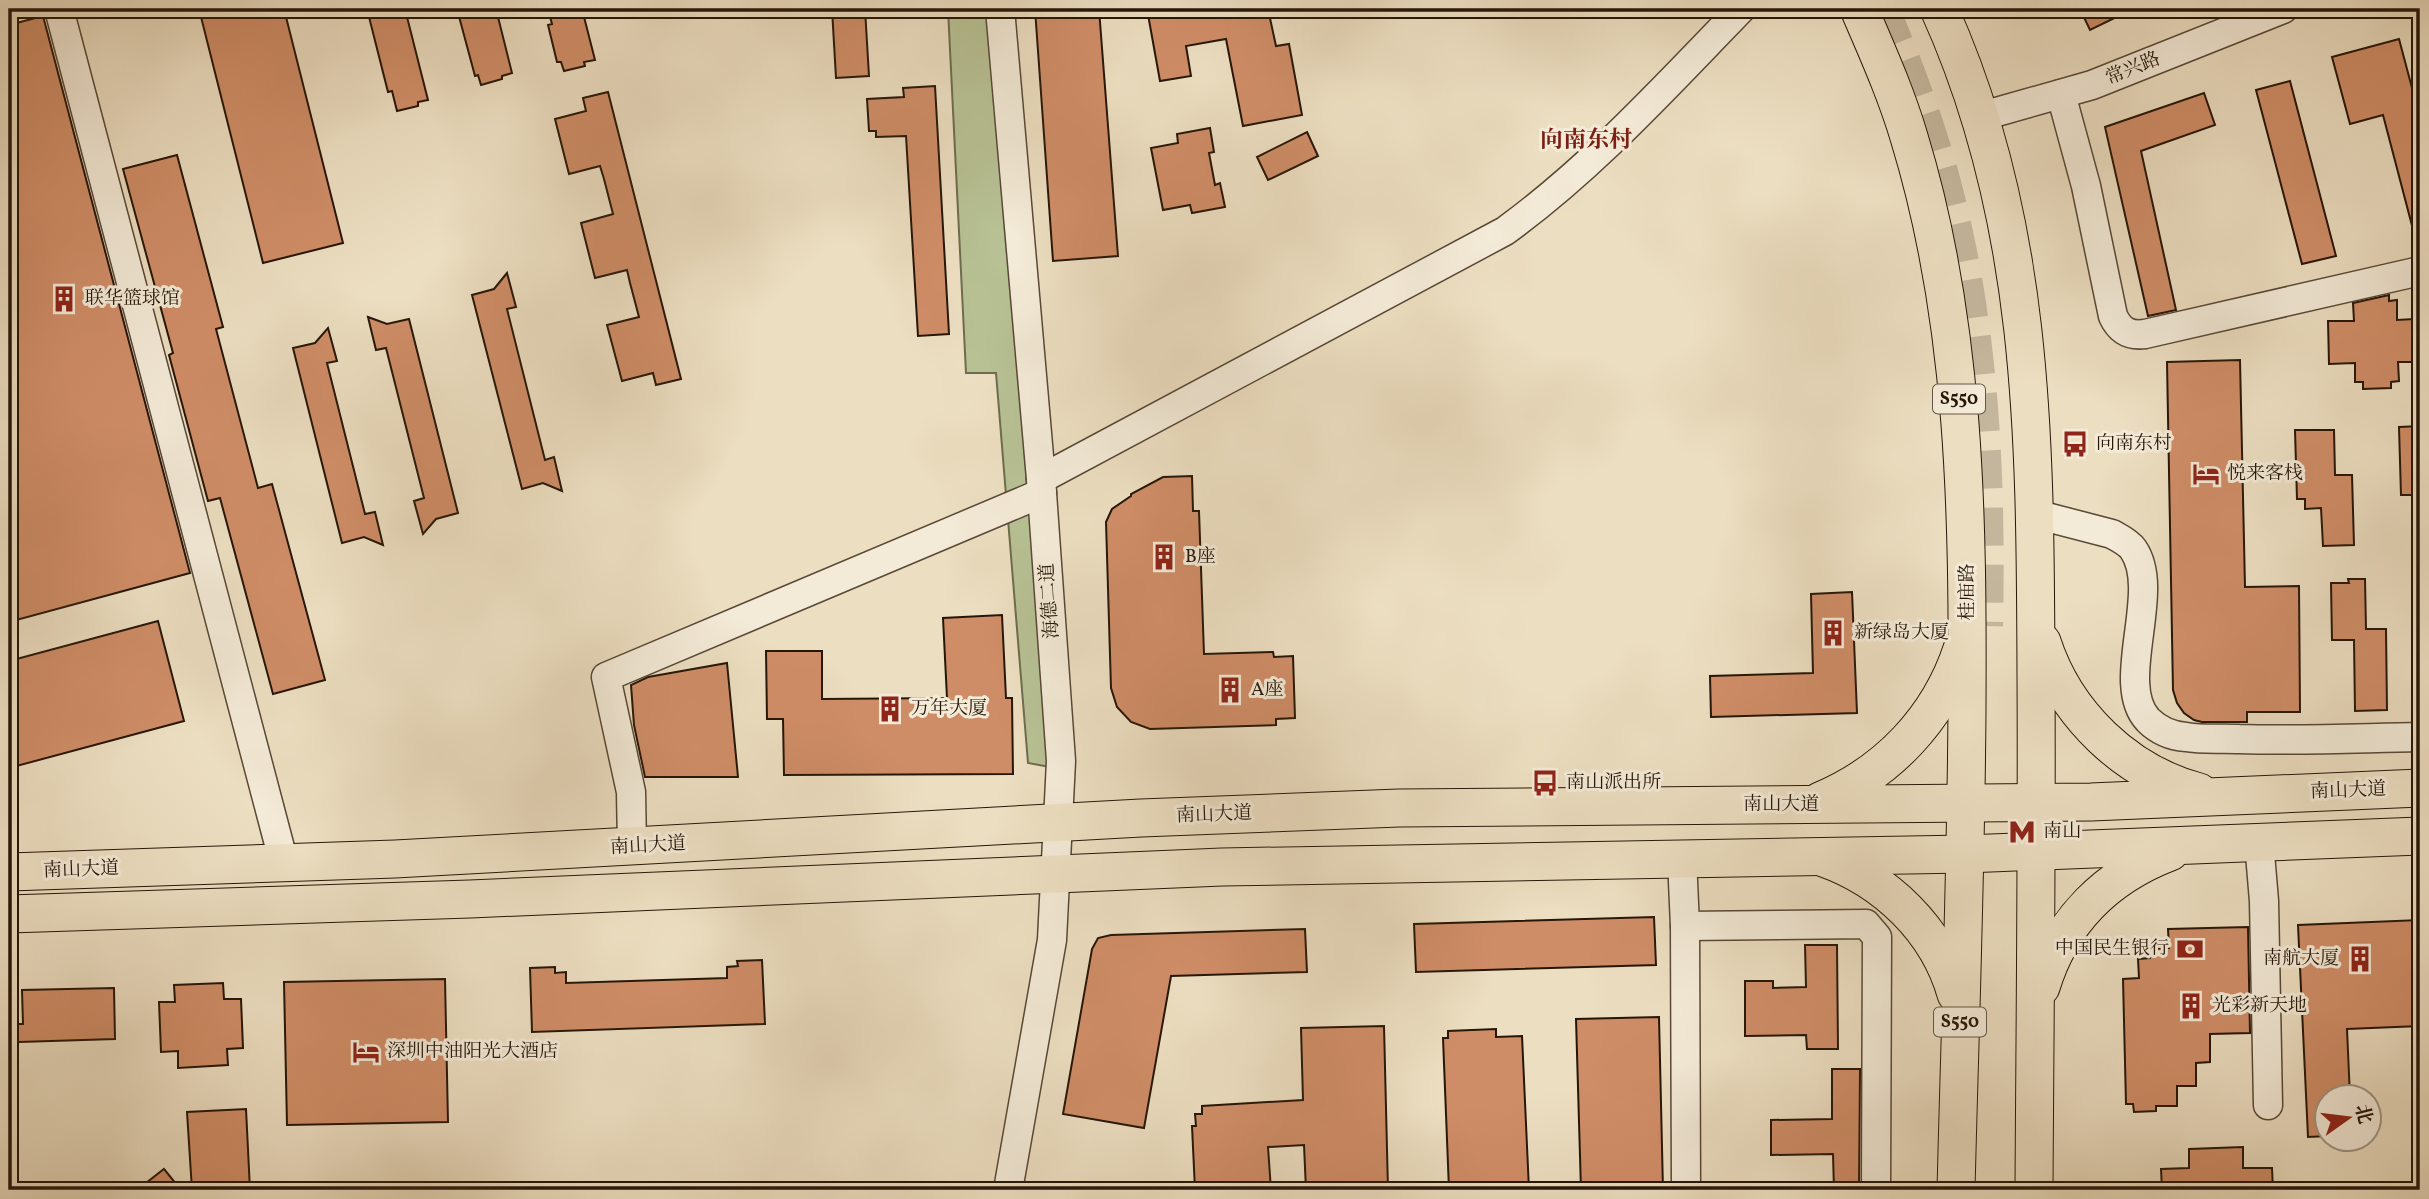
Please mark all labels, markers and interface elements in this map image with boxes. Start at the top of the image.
street label: 常兴路 [2102,46,2164,92]
district label: 向南东村 [1540,125,1632,157]
building icon: 联华篮球馆 [49,284,79,314]
place label: 联华篮球馆 [85,286,180,312]
road number: S550 [1933,384,1985,414]
bus stop icon: 向南东村 [2060,429,2090,459]
place label: 向南东村 [2096,431,2172,457]
hotel icon: 悦来客栈 [2191,459,2221,489]
place label: 悦来客栈 [2227,461,2303,487]
building icon: B座 [1149,542,1179,572]
place label: B座 [1185,544,1216,570]
street label: 海德二道 [1034,562,1066,640]
street label: 桂庙路 [1955,563,1981,621]
building icon: 新绿岛大厦 [1818,618,1848,648]
place label: 新绿岛大厦 [1854,620,1949,646]
building icon: A座 [1215,675,1245,705]
place label: A座 [1251,677,1283,703]
building icon: 万年大厦 [875,694,905,724]
place label: 万年大厦 [911,696,987,722]
bus stop icon: 南山派出所 [1530,768,1560,798]
place label: 南山派出所 [1566,770,1661,796]
street label: 南山大道 [2310,777,2386,805]
street label: 南山大道 [1743,792,1819,818]
street label: 南山大道 [1176,801,1252,829]
metro station icon: 南山 [2007,817,2037,847]
place label: 南山 [2043,819,2081,845]
street label: 南山大道 [609,831,687,861]
street label: 南山大道 [43,856,119,884]
bank icon: 中国民生银行 [2175,934,2205,964]
place label: 中国民生银行 [2055,936,2169,962]
building icon: 南航大厦 [2345,944,2375,974]
place label: 南航大厦 [2263,946,2339,972]
building icon: 光彩新天地 [2176,991,2206,1021]
place label: 光彩新天地 [2212,993,2307,1019]
road number: S550 [1934,1007,1986,1036]
hotel icon: 深圳中油阳光大酒店 [351,1037,381,1067]
place label: 深圳中油阳光大酒店 [387,1039,558,1065]
north arrow [2314,1084,2384,1154]
text: 北 [2348,1102,2377,1127]

